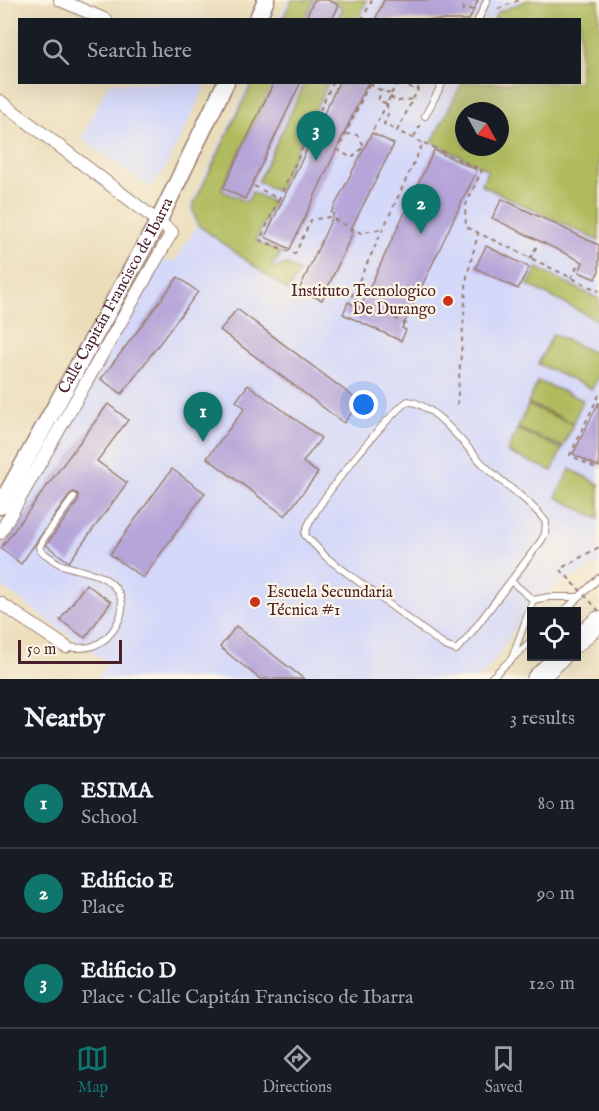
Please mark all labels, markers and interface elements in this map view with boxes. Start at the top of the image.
search box [18,18,581,84]
icon: search [39,35,72,68]
text: Search here [87,37,192,65]
north arrow [455,102,509,156]
pin: 3 [296,112,336,161]
pin: 2 [402,184,440,234]
street label: Calle Capitán Francisco de Ibarra [54,195,178,398]
place label: Instituto Tecnologico De Durango [291,282,436,320]
marker: Instituto Tecnologico De Durango [441,294,455,308]
your location [349,390,378,419]
pin: 1 [184,392,222,442]
place label: Escuela Secundaria Técnica #1 [267,583,393,621]
marker: Escuela Secundaria Técnica #1 [248,595,262,609]
map controls [527,607,581,661]
button: locate [527,607,581,661]
scale bar [18,637,122,664]
text: 50 m [27,640,56,660]
text: Nearby [24,702,105,735]
text: 3 results [510,706,575,731]
text: ESIMA [81,777,153,805]
text: 1 [40,791,47,816]
text: 80 m [538,791,575,816]
text: School [81,805,137,830]
text: Edificio E [81,867,174,895]
text: 2 [39,881,48,906]
text: 90 m [537,881,575,906]
text: Place [81,895,124,920]
text: Edificio D [81,957,176,985]
text: 3 [40,971,47,996]
text: 120 m [529,971,575,996]
text: Place · Calle Capitán Francisco de Ibarra [81,985,414,1010]
tab: Map [76,1042,109,1098]
tab: Directions [262,1042,332,1098]
tab: Saved [485,1042,523,1098]

